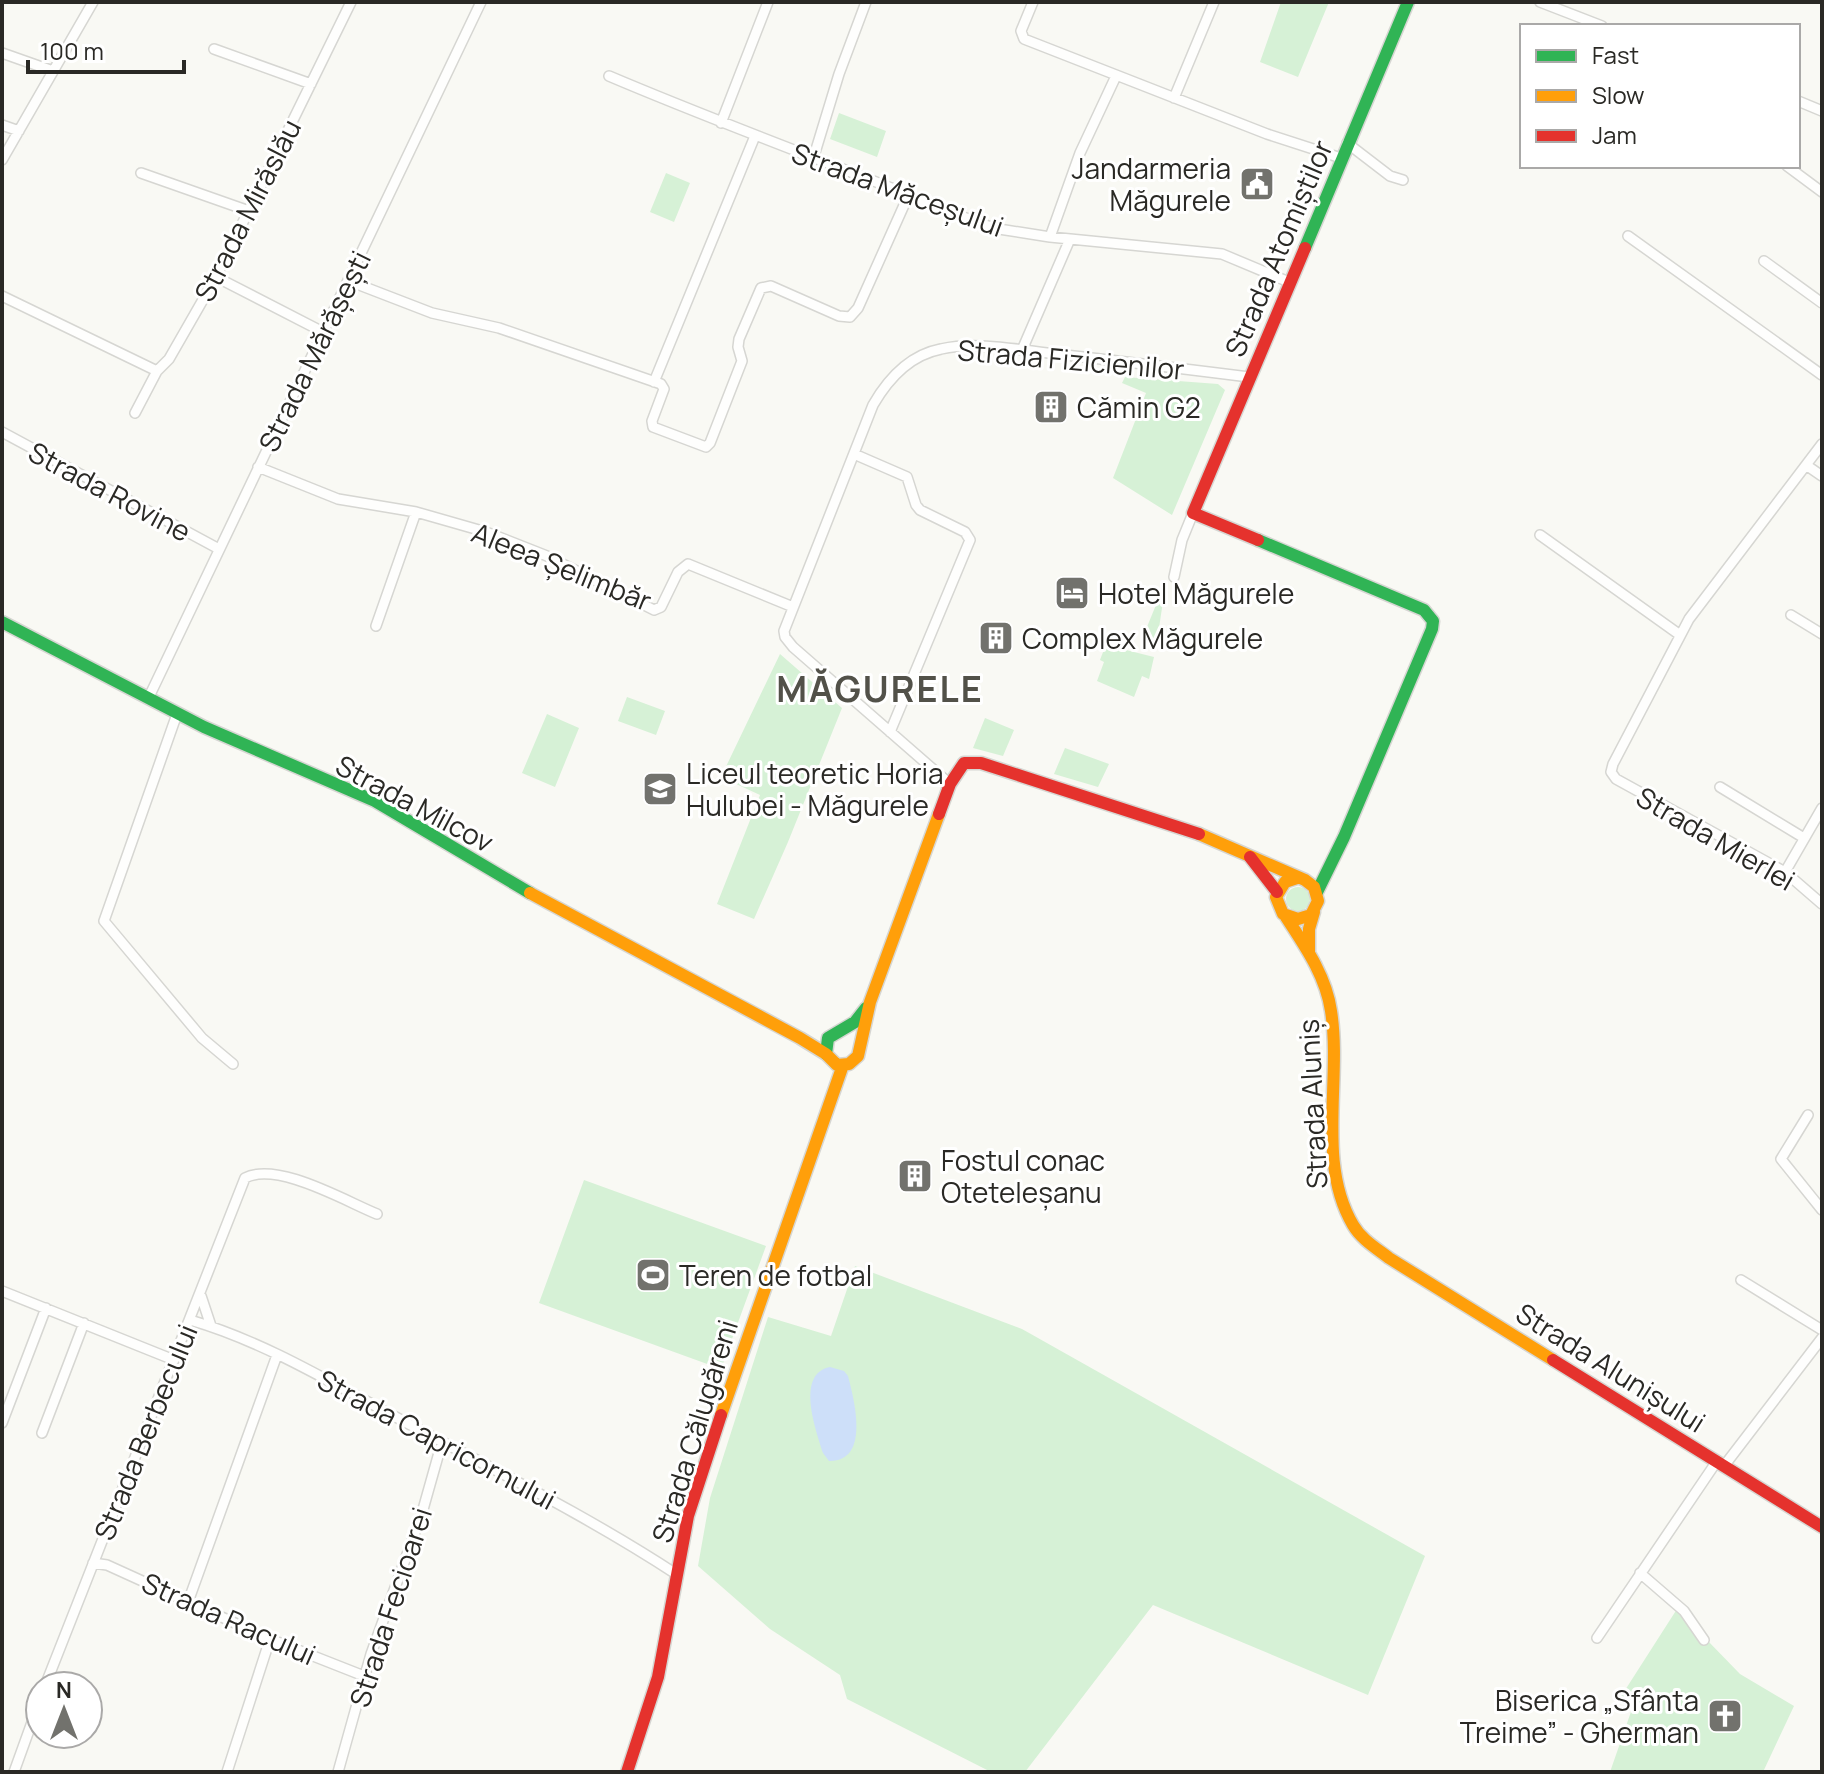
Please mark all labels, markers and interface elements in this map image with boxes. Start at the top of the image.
scale bar [28,24,184,74]
legend [1520,24,1800,168]
text: 100 m [40,34,104,67]
text: Fast [1592,38,1639,71]
text: Slow [1592,78,1645,111]
street label: Strada Mirăslău [185,112,309,308]
text: Jam [1592,118,1637,151]
street label: Strada Măceșului [787,133,1009,245]
street label: Strada Atomiștilor [1215,134,1341,362]
place label: Jandarmeria Măgurele [1071,149,1231,219]
public building icon: Jandarmeria Măgurele [1238,165,1276,203]
street label: Strada Mărășești [249,244,379,458]
street label: Strada Fizicienilor [956,330,1186,388]
building icon: Cămin G2 [1032,388,1070,426]
place label: Cămin G2 [1077,388,1201,426]
street label: Strada Rovine [22,432,198,550]
street label: Aleea Șelimbăr [467,513,657,619]
hotel icon: Hotel Măgurele [1053,574,1091,612]
place label: Hotel Măgurele [1098,574,1294,612]
building icon: Complex Măgurele [977,619,1015,657]
place label: Complex Măgurele [1022,619,1263,657]
district label: MĂGURELE [776,664,984,713]
street label: Strada Milcov [330,746,500,860]
place label: Liceul teoretic Horia Hulubei - Măgurele [686,754,944,824]
school or university icon: Liceul teoretic Horia Hulubei - Măgurele [641,770,679,808]
street label: Strada Mierlei [1630,777,1802,899]
street label: Strada Aluniș [1289,1018,1335,1190]
place label: Fostul conac Oteteleșanu [941,1141,1105,1211]
building icon: Fostul conac Oteteleșanu [896,1157,934,1195]
sports icon: Teren de fotbal [634,1256,672,1294]
place label: Teren de fotbal [679,1256,872,1294]
street label: Strada Alunișului [1509,1294,1713,1440]
street label: Strada Călugăreni [642,1315,746,1547]
street label: Strada Berbecului [84,1318,206,1546]
street label: Strada Capricornului [311,1360,563,1518]
street label: Strada Fecioarei [340,1502,440,1712]
street label: Strada Racului [136,1563,322,1673]
north arrow [24,1670,104,1750]
text: N [56,1675,72,1705]
place label: Biserica „Sfânta Treime” - Gherman [1460,1681,1699,1751]
church icon: Biserica „Sfânta Treime” - Gherman [1706,1697,1744,1735]

